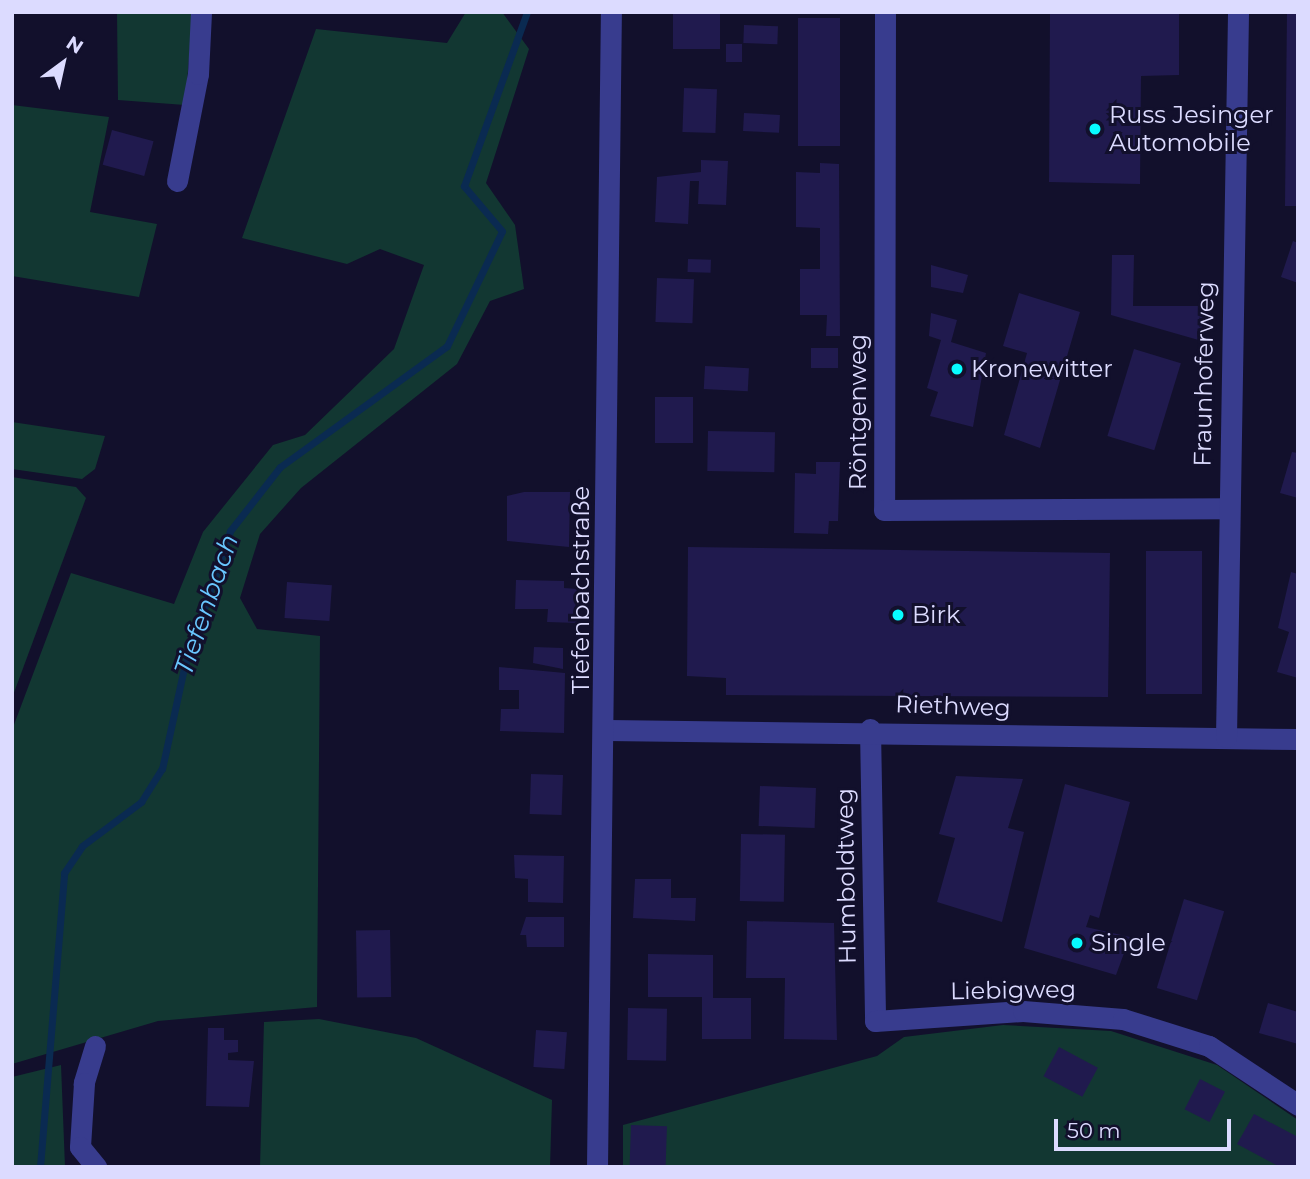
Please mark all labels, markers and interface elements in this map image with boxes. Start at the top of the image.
north arrow [28,28,98,98]
text: N [62,31,87,59]
place label: Russ Jesinger Automobile [1109,101,1274,157]
marker: Russ Jesinger Automobile [1087,121,1103,137]
street label: Fraunhoferweg [1188,281,1220,467]
street label: Röntgenweg [844,334,872,490]
place label: Kronewitter [971,355,1113,383]
marker: Kronewitter [949,361,965,377]
street label: Tiefenbachstraße [567,486,595,694]
water label: Tiefenbach [168,531,246,679]
place label: Birk [912,601,960,629]
marker: Birk [890,607,906,623]
street label: Riethweg [895,690,1011,722]
street label: Humboldtweg [830,788,862,964]
place label: Single [1091,929,1166,957]
marker: Single [1069,935,1085,951]
street label: Liebigweg [950,975,1076,1005]
scale bar [1058,1106,1235,1150]
text: 50 m [1067,1118,1121,1143]

